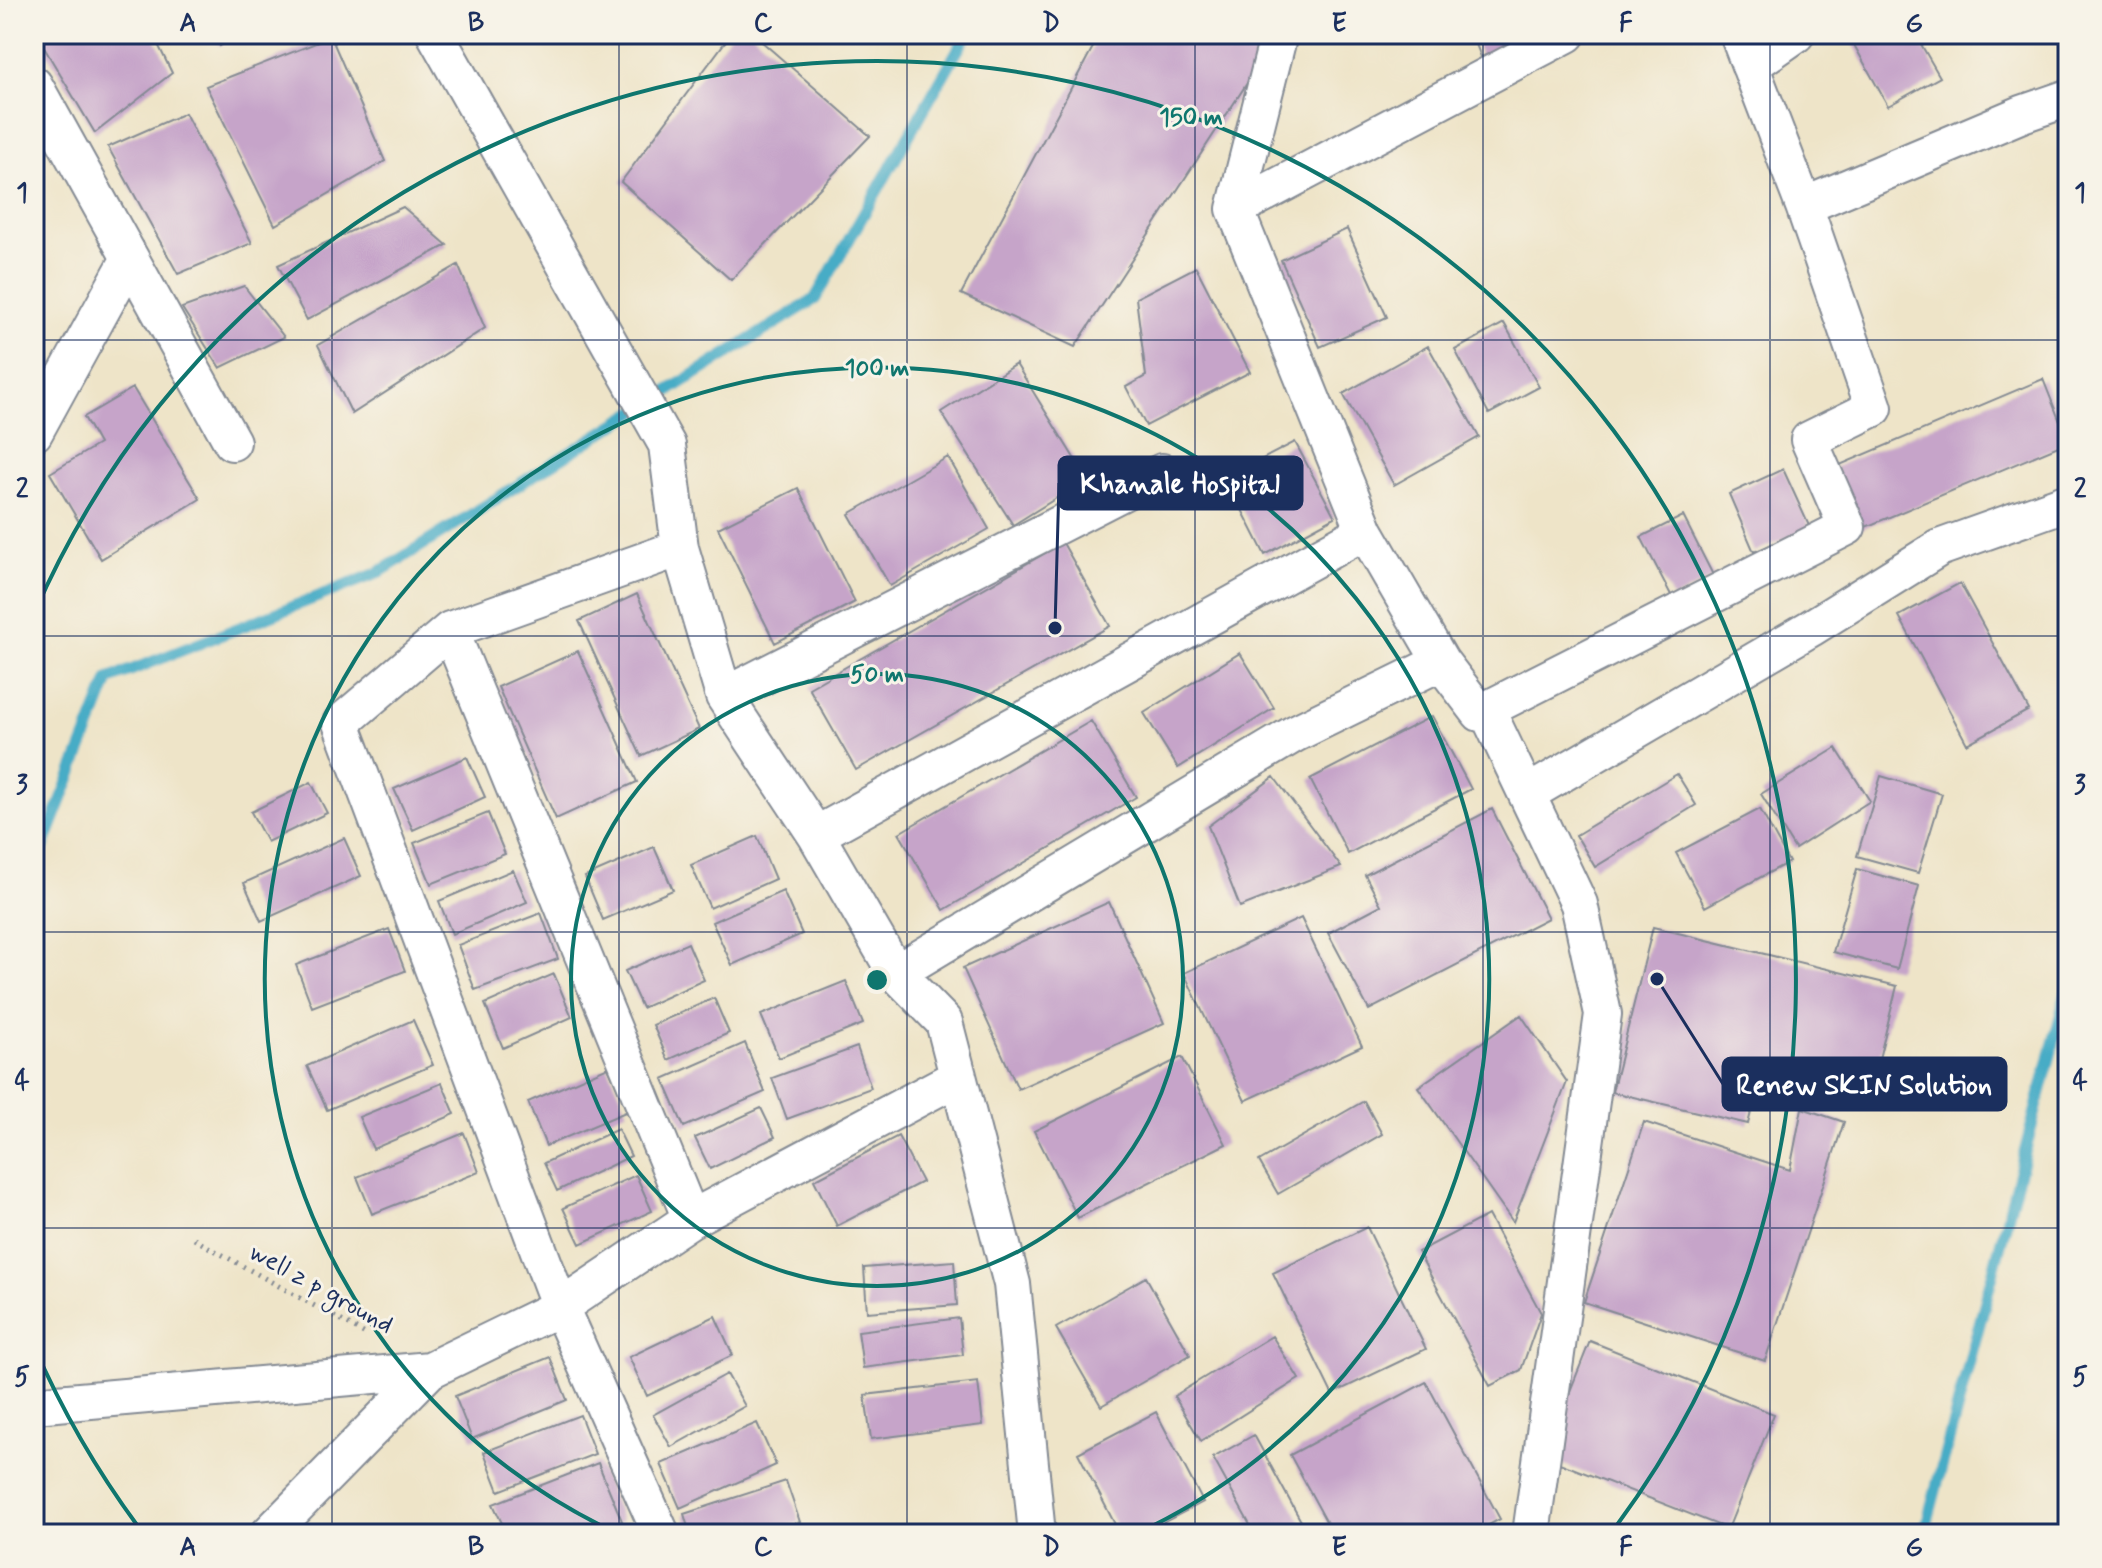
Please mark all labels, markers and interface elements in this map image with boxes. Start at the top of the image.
text: A [179,7,197,41]
text: B [468,7,484,41]
text: C [754,7,773,41]
text: D [1042,7,1060,41]
text: E [1331,7,1347,41]
text: F [1619,7,1633,41]
text: G [1905,7,1923,41]
text: 150 m [1159,103,1223,134]
text: 1 [16,177,28,211]
text: 1 [2074,177,2086,211]
text: 100 m [845,354,909,385]
callout: Khanale Hospital [1059,457,1302,509]
text: Khanale Hospital [1080,467,1280,504]
text: 2 [16,473,29,507]
text: 2 [2074,473,2087,507]
text: 50 m [850,660,904,691]
text: 3 [16,769,28,803]
text: 3 [2074,769,2086,803]
centre of rings [863,966,891,994]
callout: Renew SKIN Solution [1723,1058,2006,1110]
text: 4 [14,1065,30,1099]
text: 4 [2072,1065,2088,1099]
text: Renew SKIN Solution [1736,1068,1992,1105]
street label: well z p ground [242,1235,399,1344]
text: 5 [14,1361,30,1395]
text: 5 [2072,1361,2088,1395]
text: A [179,1531,197,1565]
text: B [468,1531,484,1565]
text: C [754,1531,773,1565]
text: D [1042,1531,1060,1565]
text: E [1331,1531,1347,1565]
text: F [1619,1531,1633,1565]
text: G [1905,1531,1923,1565]

